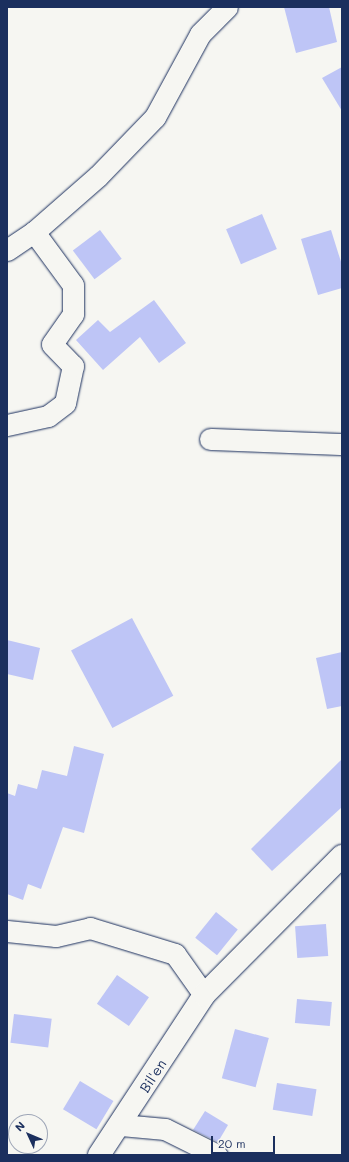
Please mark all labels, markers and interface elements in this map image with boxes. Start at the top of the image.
street label: Bil'en [136,1056,170,1096]
north arrow [8,1114,48,1154]
text: N [11,1118,28,1134]
scale bar [213,1128,277,1154]
text: 20 m [218,1135,246,1151]

